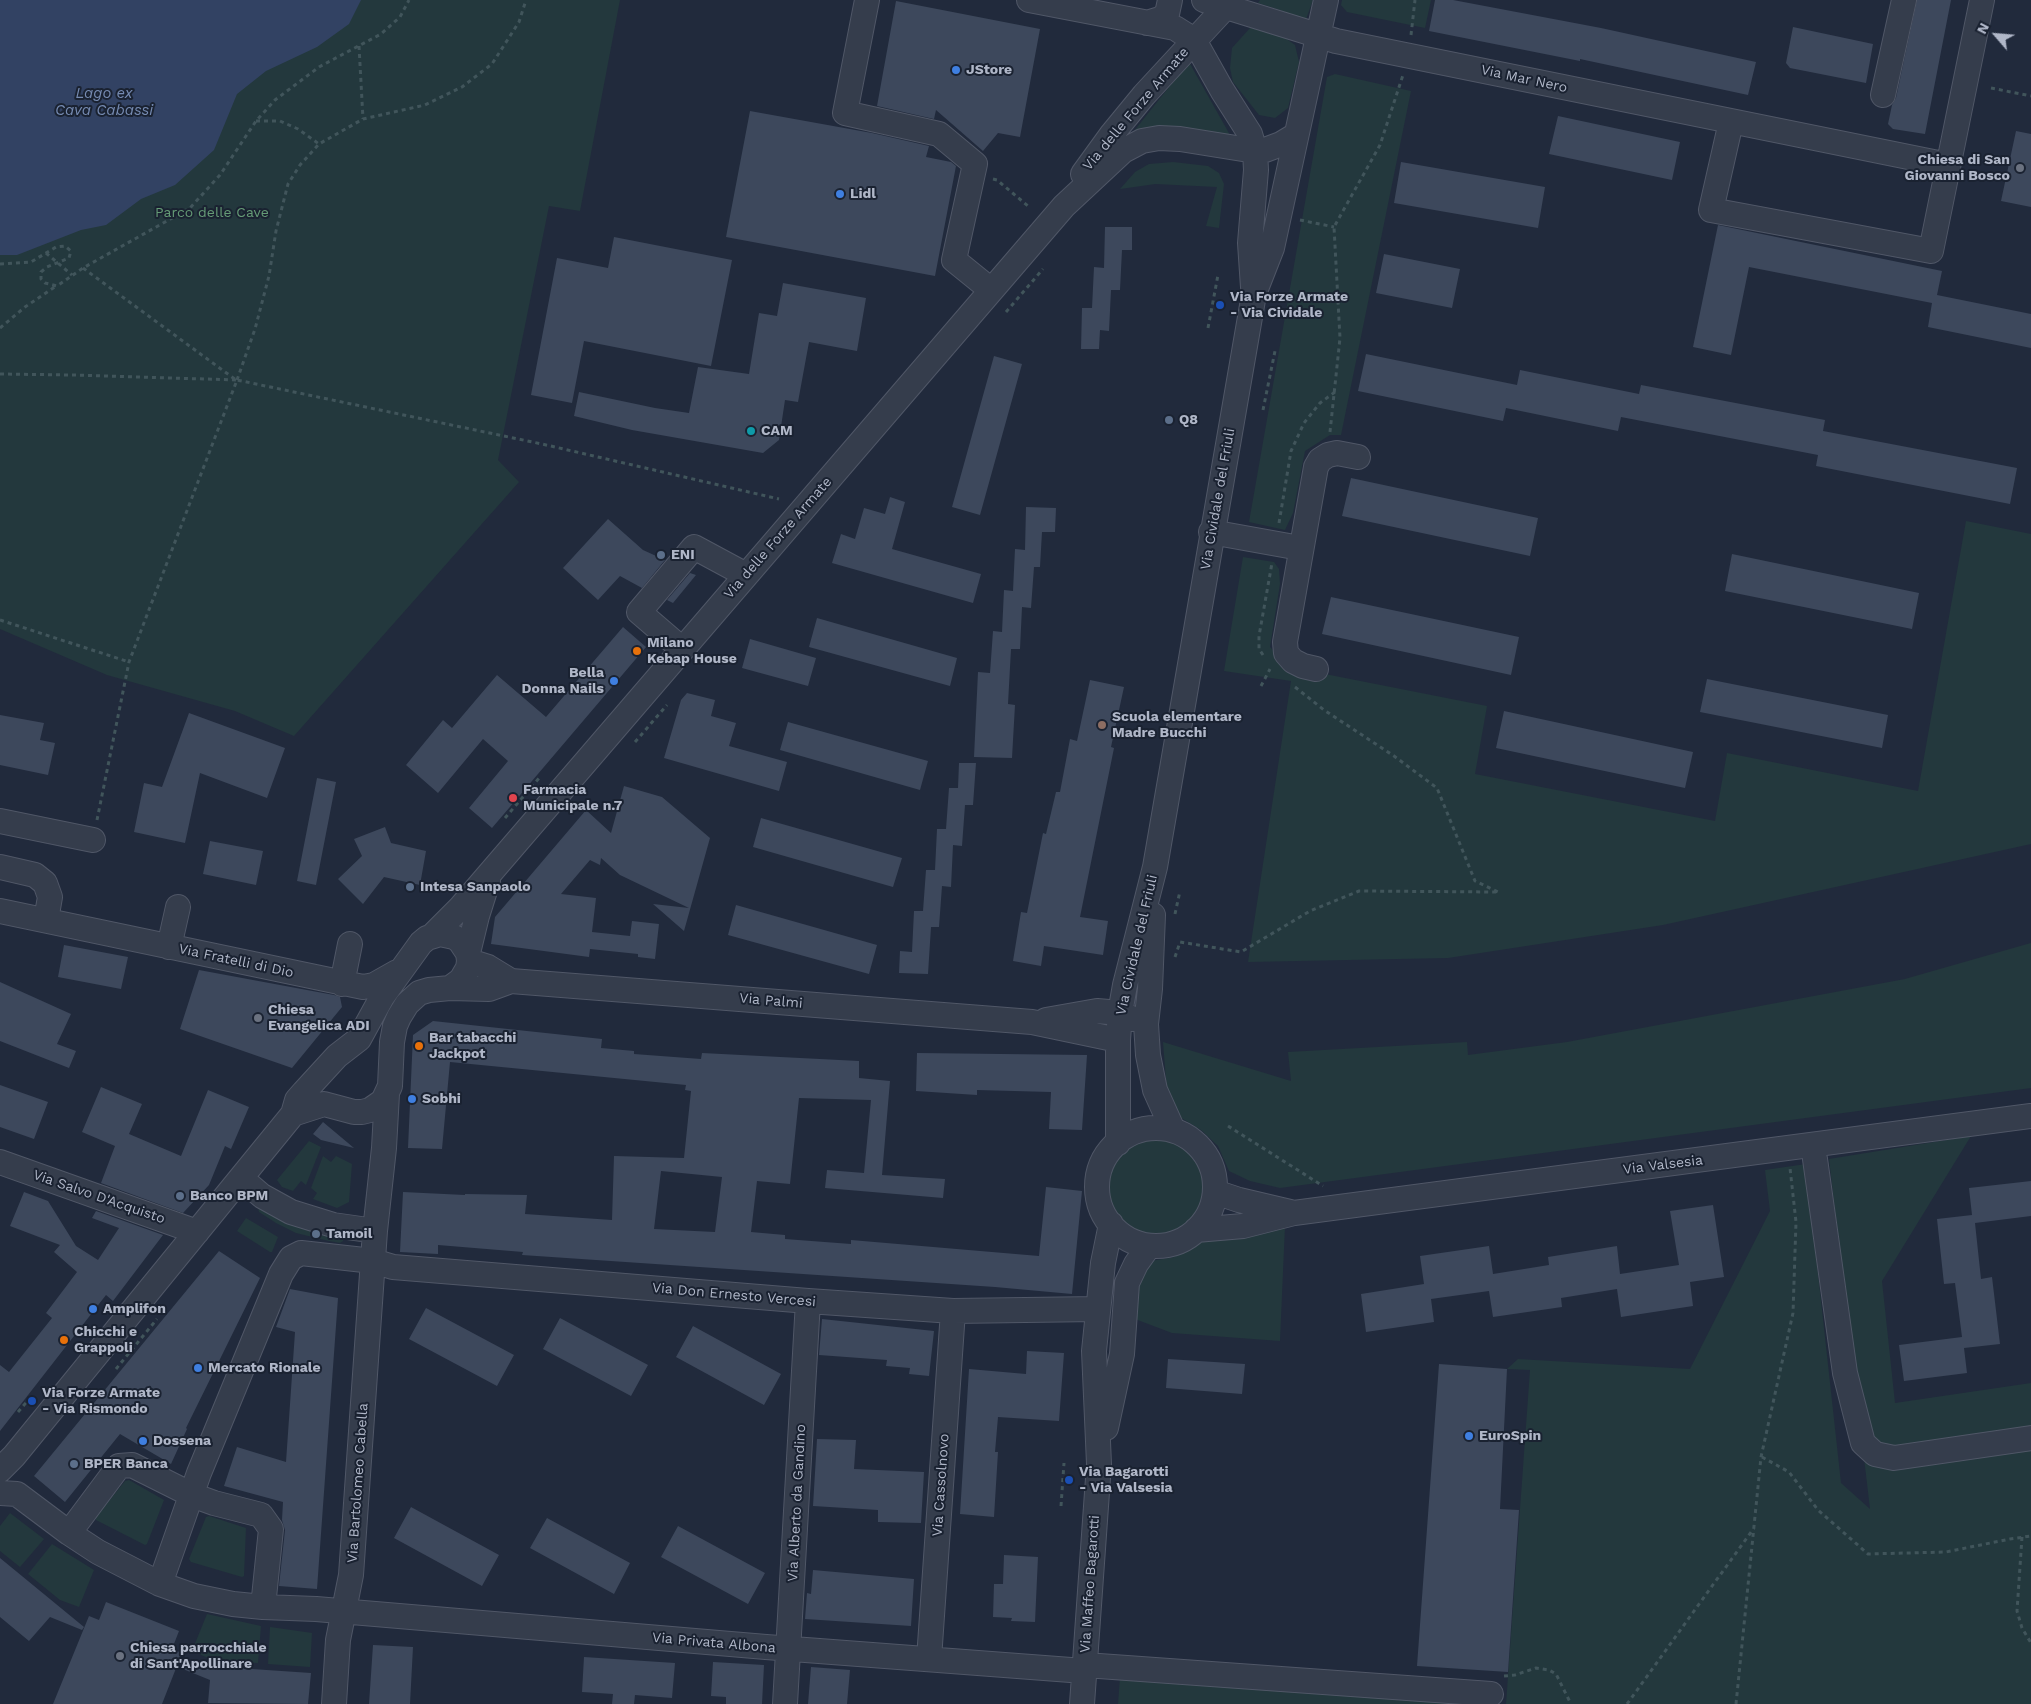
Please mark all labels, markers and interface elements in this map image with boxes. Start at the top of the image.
north arrow [1971,10,2021,60]
text: N [1973,20,1992,36]
street label: Via delle Forze Armate [1080,44,1192,174]
place label: JStore [966,62,1012,78]
street label: Via Mar Nero [1479,62,1569,96]
marker: JStore [950,64,962,76]
water label: Lago ex Cava Cabassi [55,85,153,120]
place label: Chiesa di San Giovanni Bosco [1905,152,2010,184]
marker: Chiesa di San Giovanni Bosco [2014,162,2026,174]
place label: Lidl [850,186,876,202]
marker: Lidl [834,188,846,200]
park label: Parco delle Cave [155,205,269,221]
place label: Via Forze Armate - Via Cividale [1230,289,1348,322]
marker: Via Forze Armate - Via Cividale [1214,299,1226,311]
place label: Q8 [1179,412,1198,428]
marker: Q8 [1163,414,1175,426]
place label: CAM [761,423,793,439]
marker: CAM [745,425,757,437]
street label: Via Cividale del Friuli [1197,427,1239,571]
street label: Via delle Forze Armate [721,474,835,602]
place label: ENI [671,547,695,563]
marker: ENI [655,549,667,561]
place label: Milano Kebap House [647,635,737,668]
marker: Milano Kebap House [631,645,643,657]
place label: Bella Donna Nails [522,665,604,698]
marker: Bella Donna Nails [608,675,620,687]
place label: Scuola elementare Madre Bucchi [1112,709,1242,742]
marker: Scuola elementare Madre Bucchi [1096,719,1108,731]
place label: Farmacia Municipale n.7 [523,782,622,814]
marker: Farmacia Municipale n.7 [507,792,519,804]
street label: Via Cividale del Friuli [1113,873,1161,1017]
place label: Intesa Sanpaolo [420,879,531,895]
marker: Intesa Sanpaolo [404,881,416,893]
street label: Via Fratelli di Dio [177,941,295,981]
street label: Via Palmi [739,990,803,1012]
place label: Chiesa Evangelica ADI [268,1002,370,1034]
marker: Chiesa Evangelica ADI [252,1012,264,1024]
place label: Bar tabacchi Jackpot [429,1030,516,1062]
marker: Bar tabacchi Jackpot [413,1040,425,1052]
place label: Sobhi [422,1091,461,1107]
marker: Sobhi [406,1093,418,1105]
street label: Via Valsesia [1622,1152,1704,1178]
street label: Via Salvo D'Acquisto [31,1167,167,1227]
place label: Banco BPM [190,1188,268,1204]
marker: Banco BPM [174,1190,186,1202]
place label: Tamoil [326,1226,372,1242]
marker: Tamoil [310,1228,322,1240]
street label: Via Don Ernesto Vercesi [651,1279,817,1311]
place label: Amplifon [103,1301,166,1317]
marker: Amplifon [87,1303,99,1315]
place label: Chicchi e Grappoli [74,1324,137,1356]
marker: Chicchi e Grappoli [58,1334,70,1346]
place label: Mercato Rionale [208,1360,321,1376]
marker: Mercato Rionale [192,1362,204,1374]
place label: Via Forze Armate - Via Rismondo [42,1385,160,1418]
marker: Via Forze Armate - Via Rismondo [26,1395,38,1407]
street label: Via Bartolomeo Cabella [344,1402,372,1564]
street label: Via Alberto da Gandino [784,1424,810,1582]
place label: EuroSpin [1479,1428,1541,1444]
marker: EuroSpin [1463,1430,1475,1442]
place label: Dossena [153,1433,211,1449]
street label: Via Cassolnovo [929,1433,953,1537]
marker: Dossena [137,1435,149,1447]
place label: BPER Banca [84,1456,168,1472]
marker: BPER Banca [68,1458,80,1470]
place label: Via Bagarotti - Via Valsesia [1079,1464,1173,1496]
marker: Via Bagarotti - Via Valsesia [1063,1474,1075,1486]
street label: Via Maffeo Bagarotti [1077,1515,1103,1653]
street label: Via Privata Albona [651,1629,777,1657]
place label: Chiesa parrocchiale di Sant'Apollinare [130,1640,267,1672]
marker: Chiesa parrocchiale di Sant'Apollinare [114,1650,126,1662]

